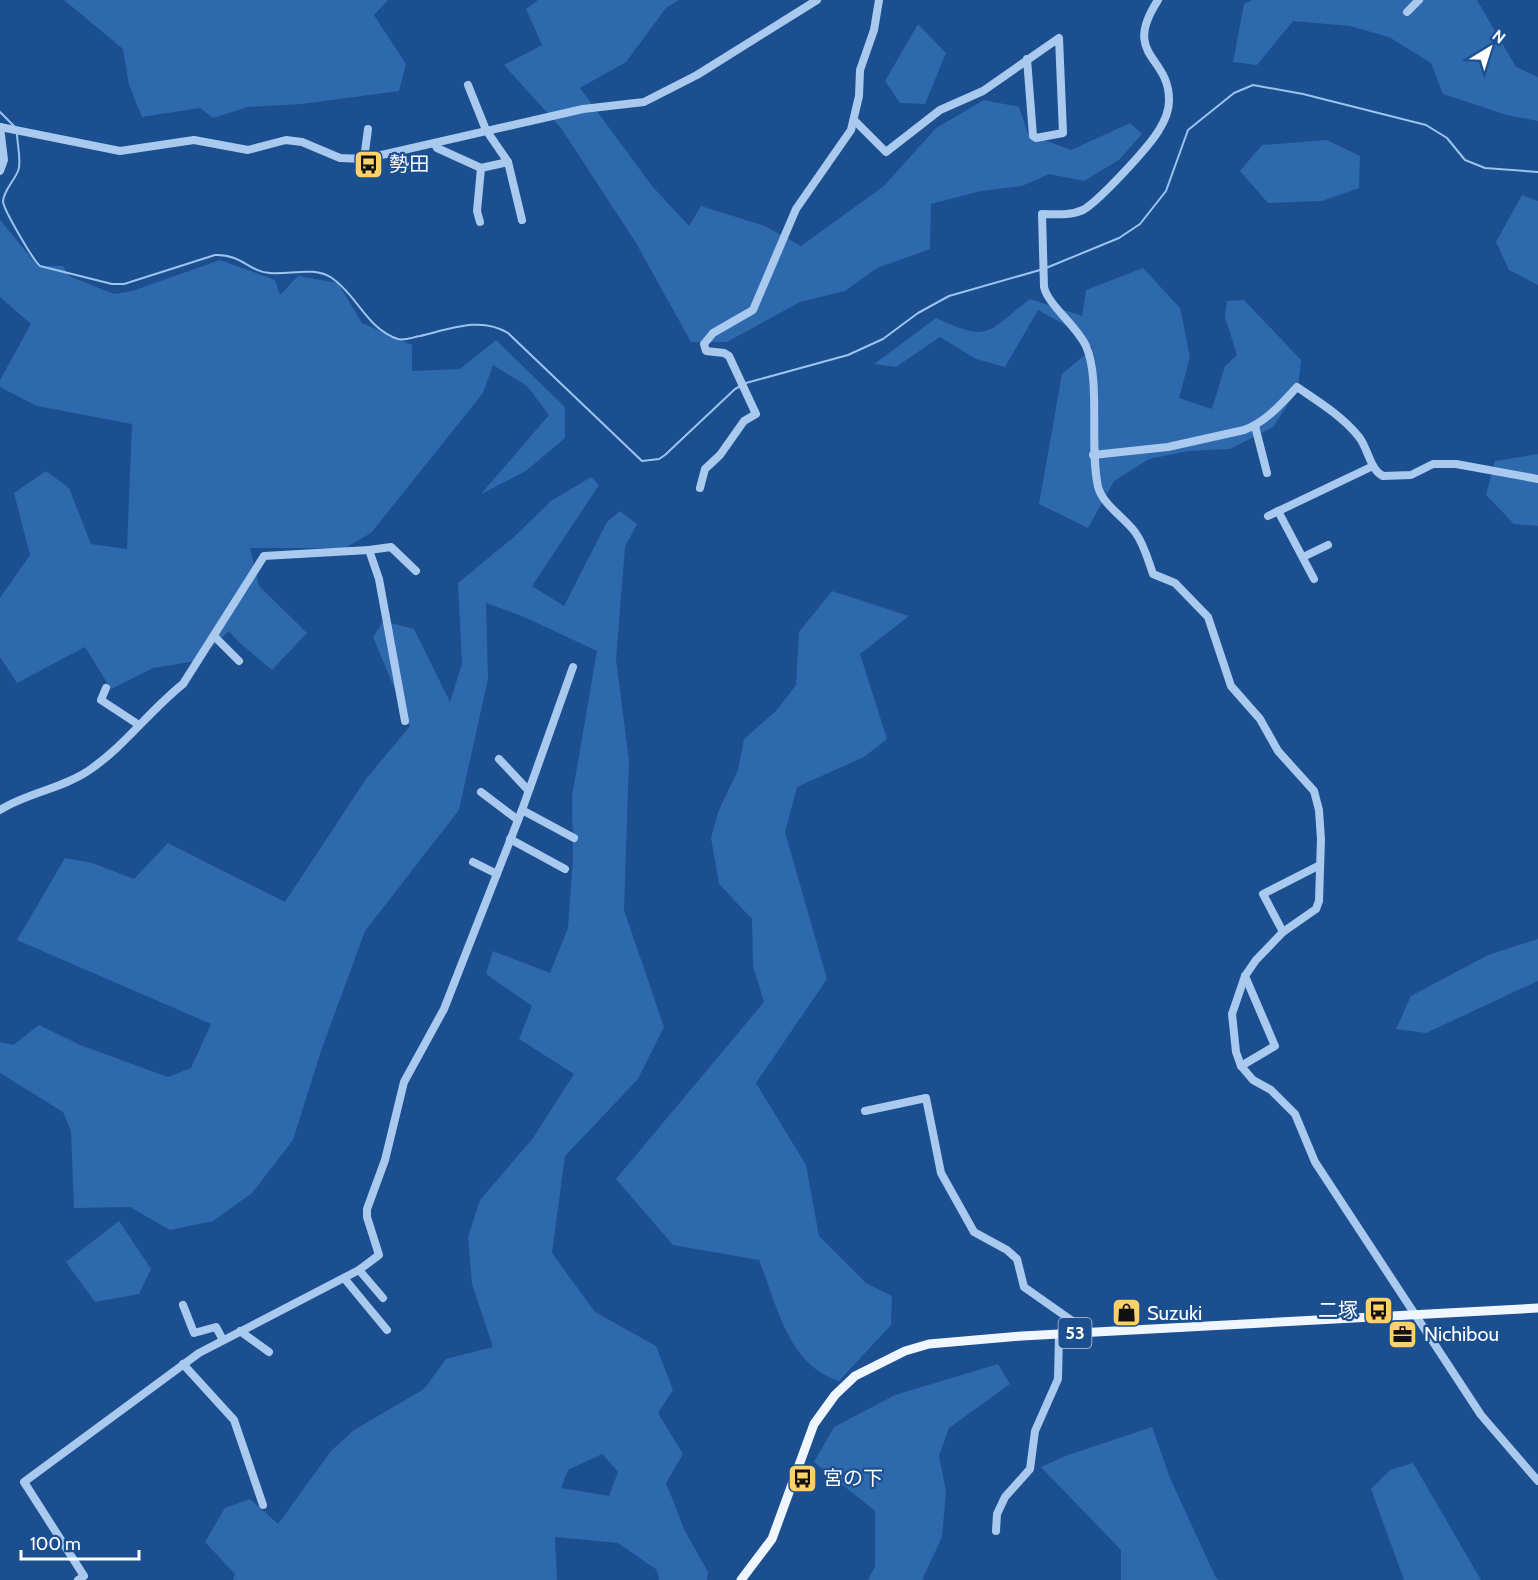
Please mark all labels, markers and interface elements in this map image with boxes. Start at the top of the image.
north arrow [1460,18,1520,78]
text: N [1489,26,1509,48]
bus stop icon: 勢田 [352,148,384,180]
place label: 勢田 [389,152,429,176]
bus stop icon: 二塚 [1363,1294,1395,1326]
shop icon: Suzuki [1110,1297,1142,1329]
place label: 二塚 [1318,1298,1358,1322]
place label: Suzuki [1147,1301,1202,1325]
road number: 53 [1058,1318,1092,1348]
office icon: Nichibou [1387,1318,1419,1350]
place label: Nichibou [1424,1322,1499,1346]
bus stop icon: 宮の下 [786,1462,818,1494]
place label: 宮の下 [823,1466,883,1490]
scale bar [21,1523,140,1561]
text: 100 m [30,1533,81,1555]

